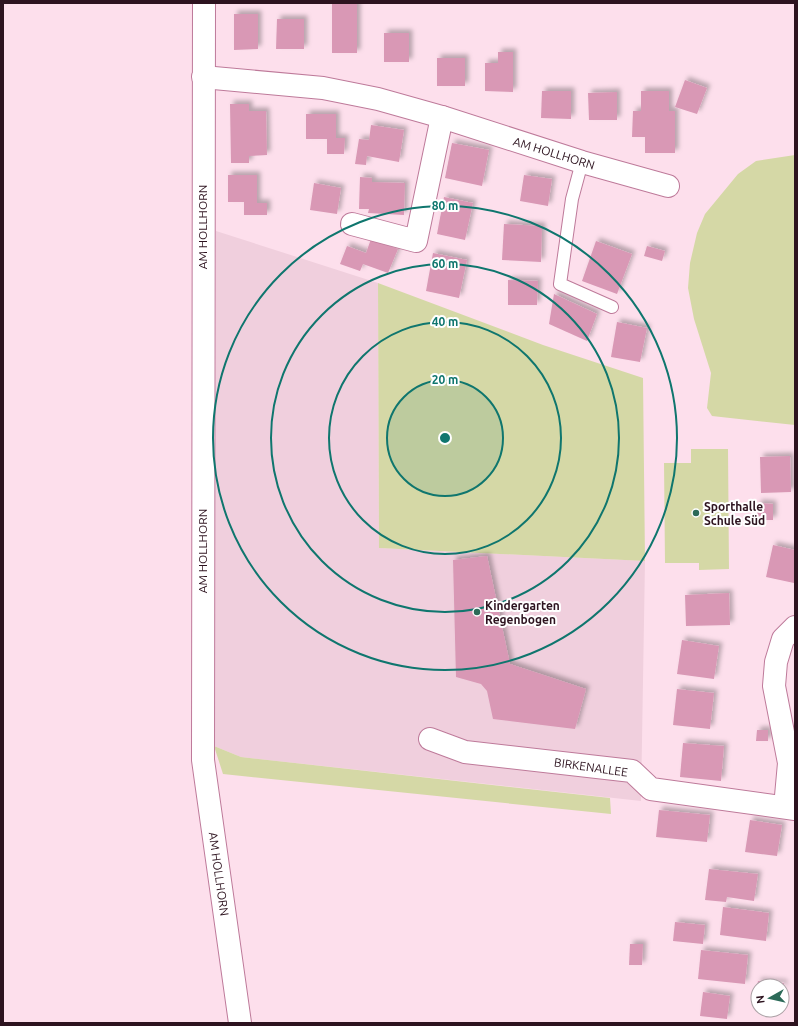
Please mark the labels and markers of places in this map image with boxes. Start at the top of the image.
centre of rings [438,431,452,445]
place label: Sporthalle Schule Süd [704,500,765,527]
marker: Sporthalle Schule Süd [691,508,701,518]
place label: Kindergarten Regenbogen [485,599,560,626]
marker: Kindergarten Regenbogen [472,607,482,617]

